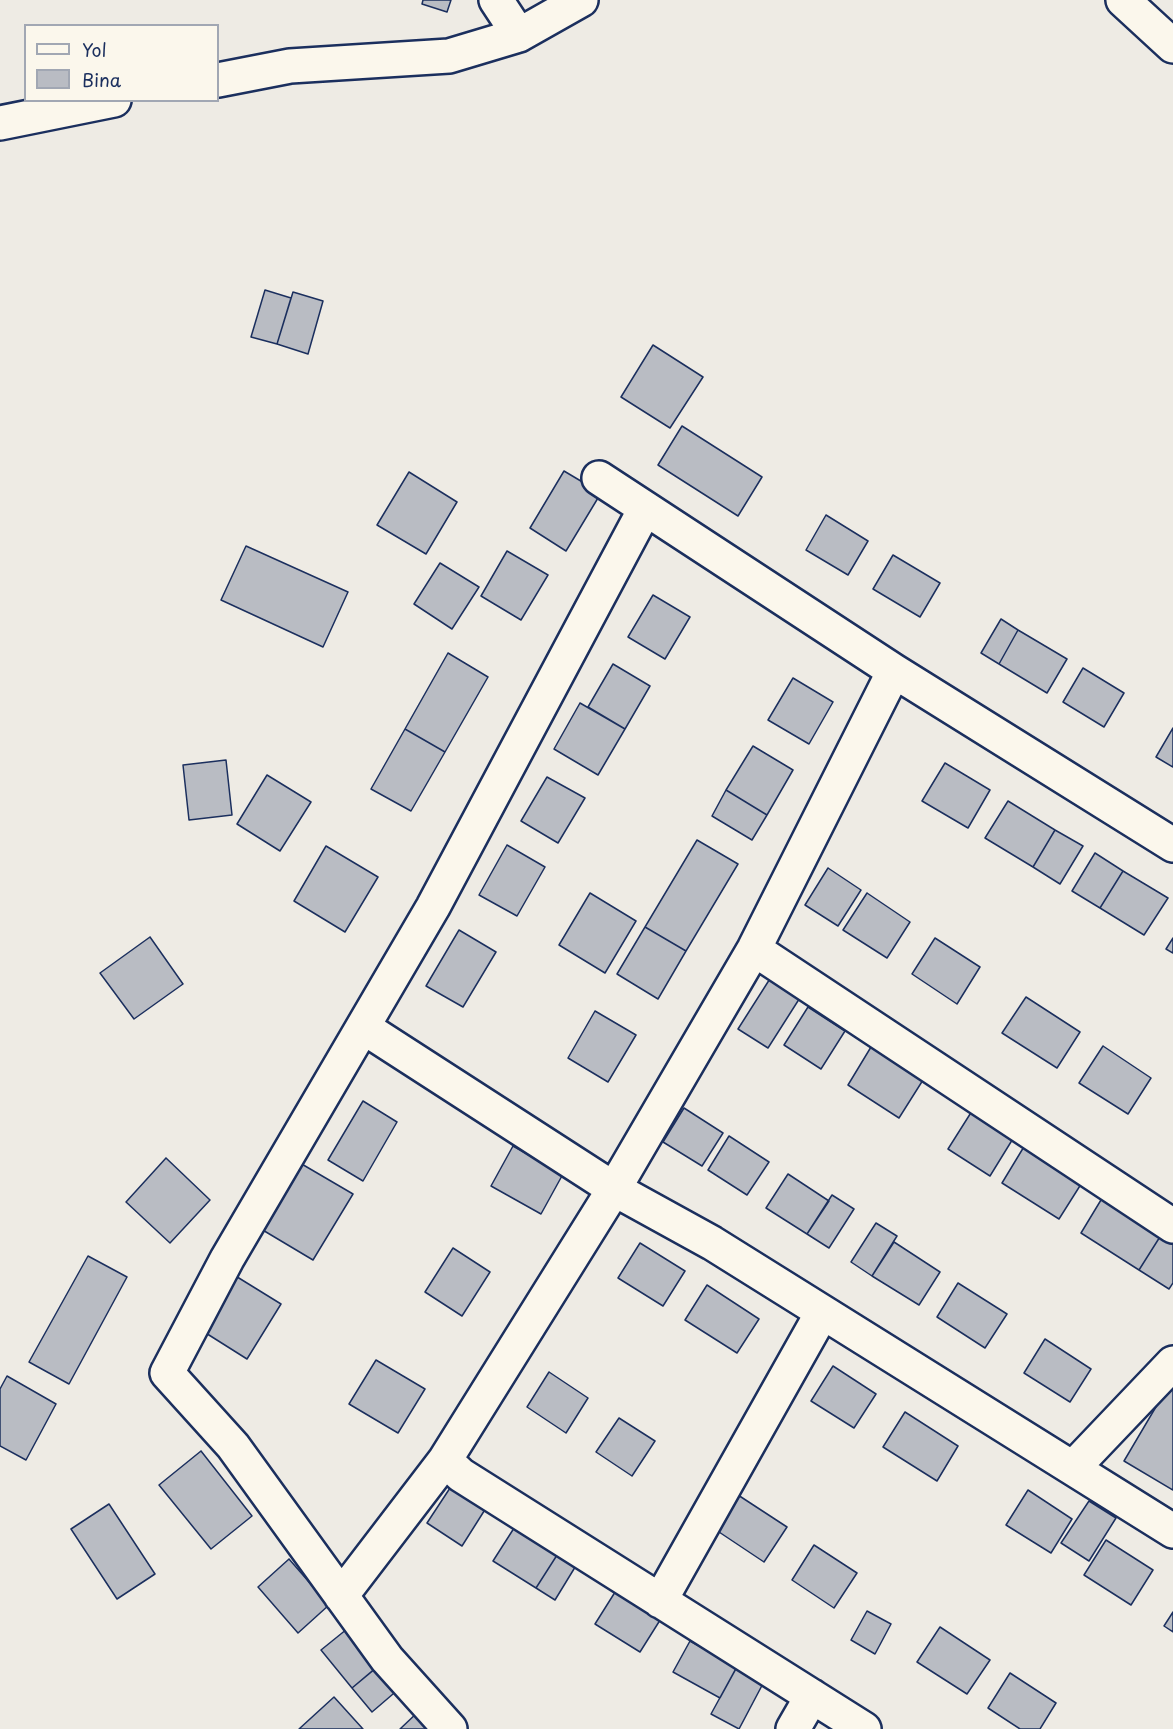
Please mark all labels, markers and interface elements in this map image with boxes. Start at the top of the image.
legend [24,24,219,102]
text: Yol [82,36,107,63]
text: Bina [82,66,121,93]

